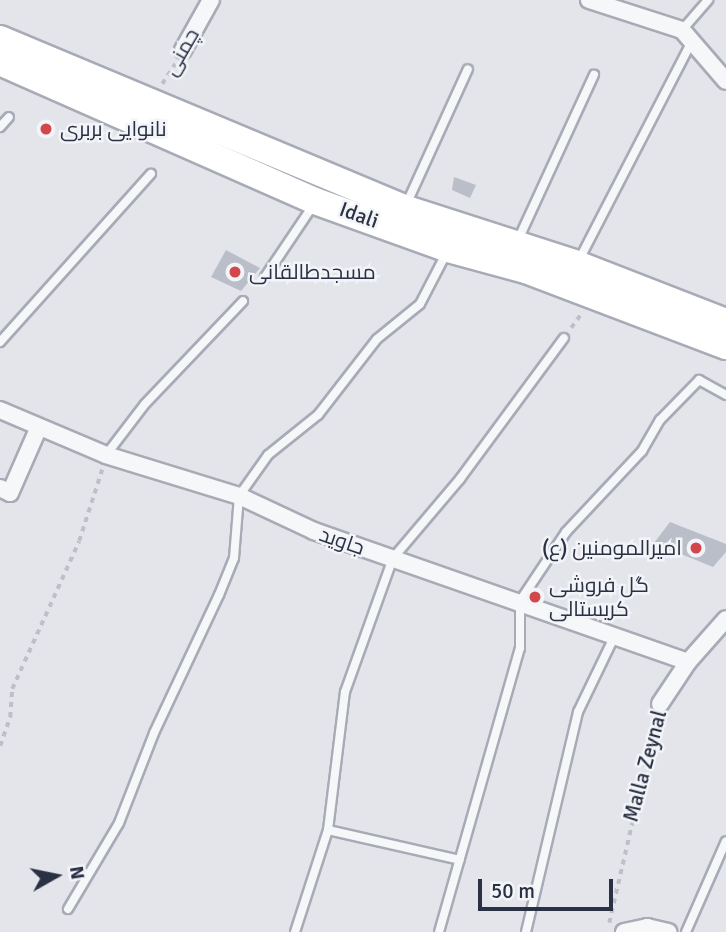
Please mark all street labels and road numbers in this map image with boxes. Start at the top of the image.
street label: چمنی [157,24,205,80]
street label: Idali [336,196,382,234]
street label: جاوید [316,522,368,560]
street label: Malla Zeynal [618,707,672,825]

